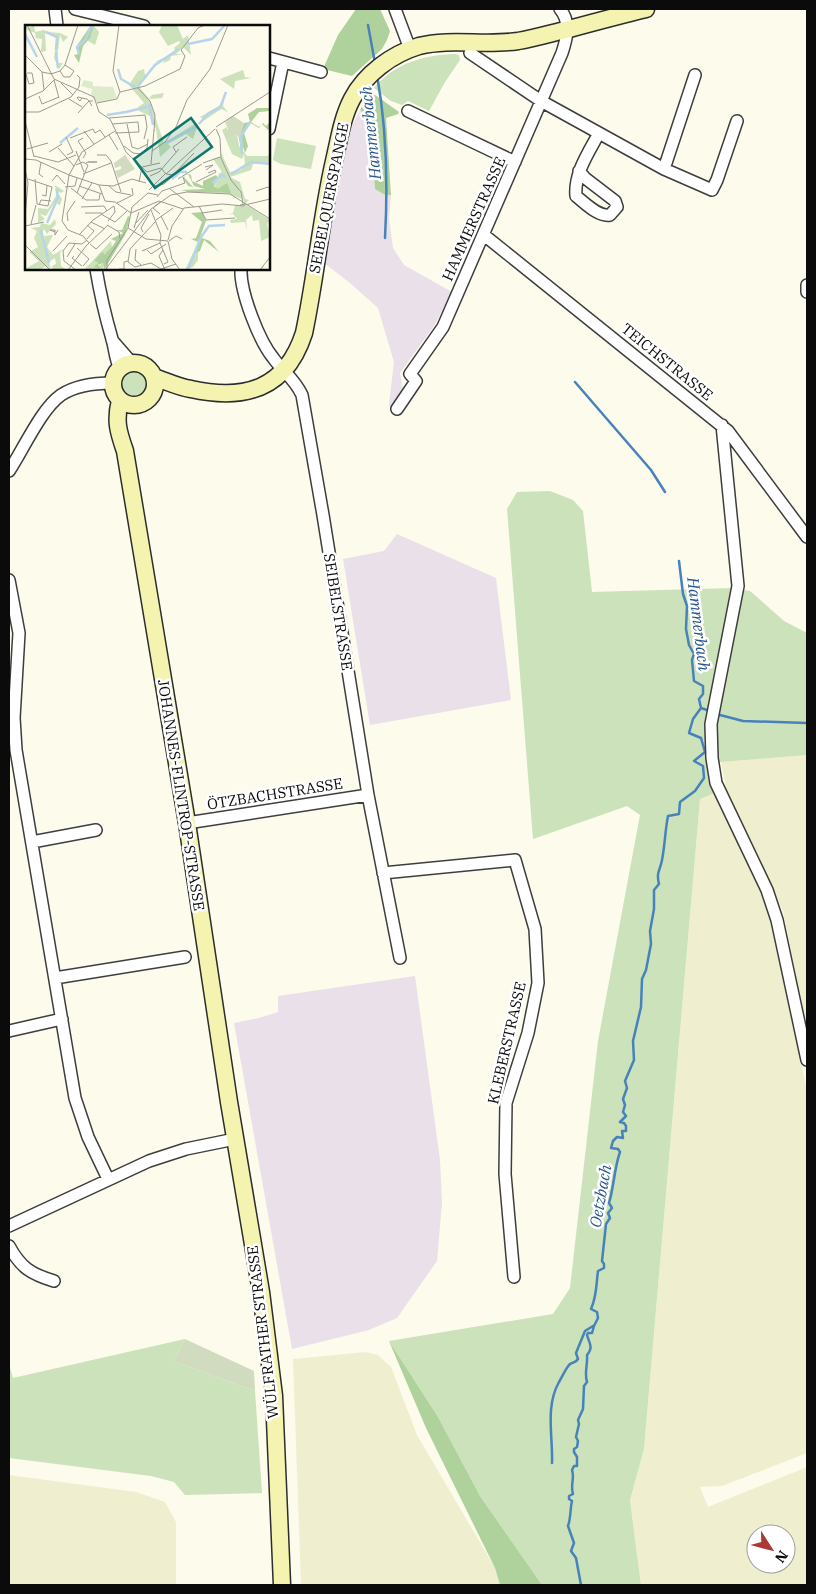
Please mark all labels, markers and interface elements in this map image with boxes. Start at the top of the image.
inset map [25,25,270,270]
water label: Hammerbach [355,85,385,182]
street label: SEIBELQUERSPANGE [305,121,352,275]
street label: HAMMERSTRASSE [438,154,509,284]
street label: TEICHSTRASSE [618,319,717,404]
street label: SEIBELSTRASSE [320,552,357,672]
water label: Hammerbach [683,575,715,672]
street label: JOHANNES-FLINTROP-STRASSE [154,678,209,912]
street label: ÖTZBACHSTRASSE [206,773,344,814]
street label: KLEBERSTRASSE [483,980,530,1106]
water label: Oetzbach [585,1163,615,1229]
street label: WÜLFRATHER STRASSE [242,1244,283,1420]
north arrow [746,1524,796,1574]
text: N [771,1547,792,1566]

